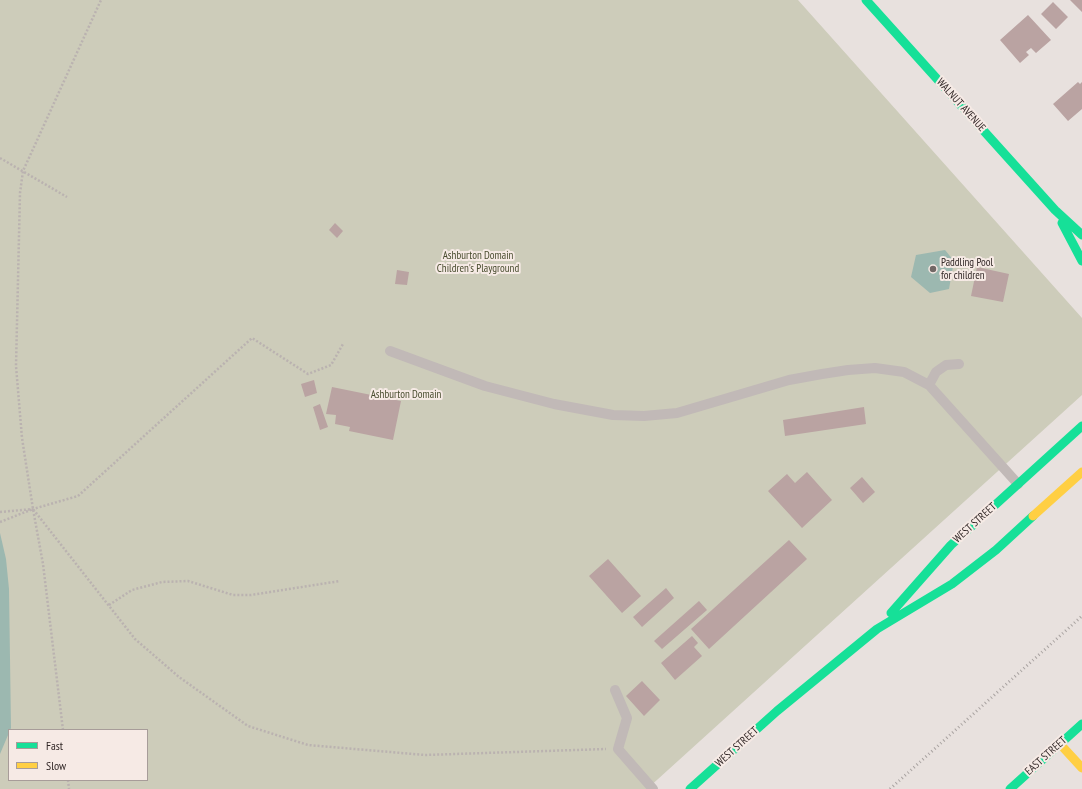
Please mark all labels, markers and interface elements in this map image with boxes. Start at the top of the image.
street label: WALNUT AVENUE [934,76,988,134]
park label: Ashburton Domain Children's Playground [437,249,519,275]
place label: Paddling Pool for children [941,256,993,282]
marker: Paddling Pool for children [928,264,938,274]
park label: Ashburton Domain [371,388,441,402]
street label: WEST STREET [951,500,999,546]
street label: WEST STREET [713,724,761,770]
legend [8,729,148,781]
street label: EAST STREET [1023,734,1069,778]
text: Fast [46,738,63,753]
text: Slow [46,758,66,773]

